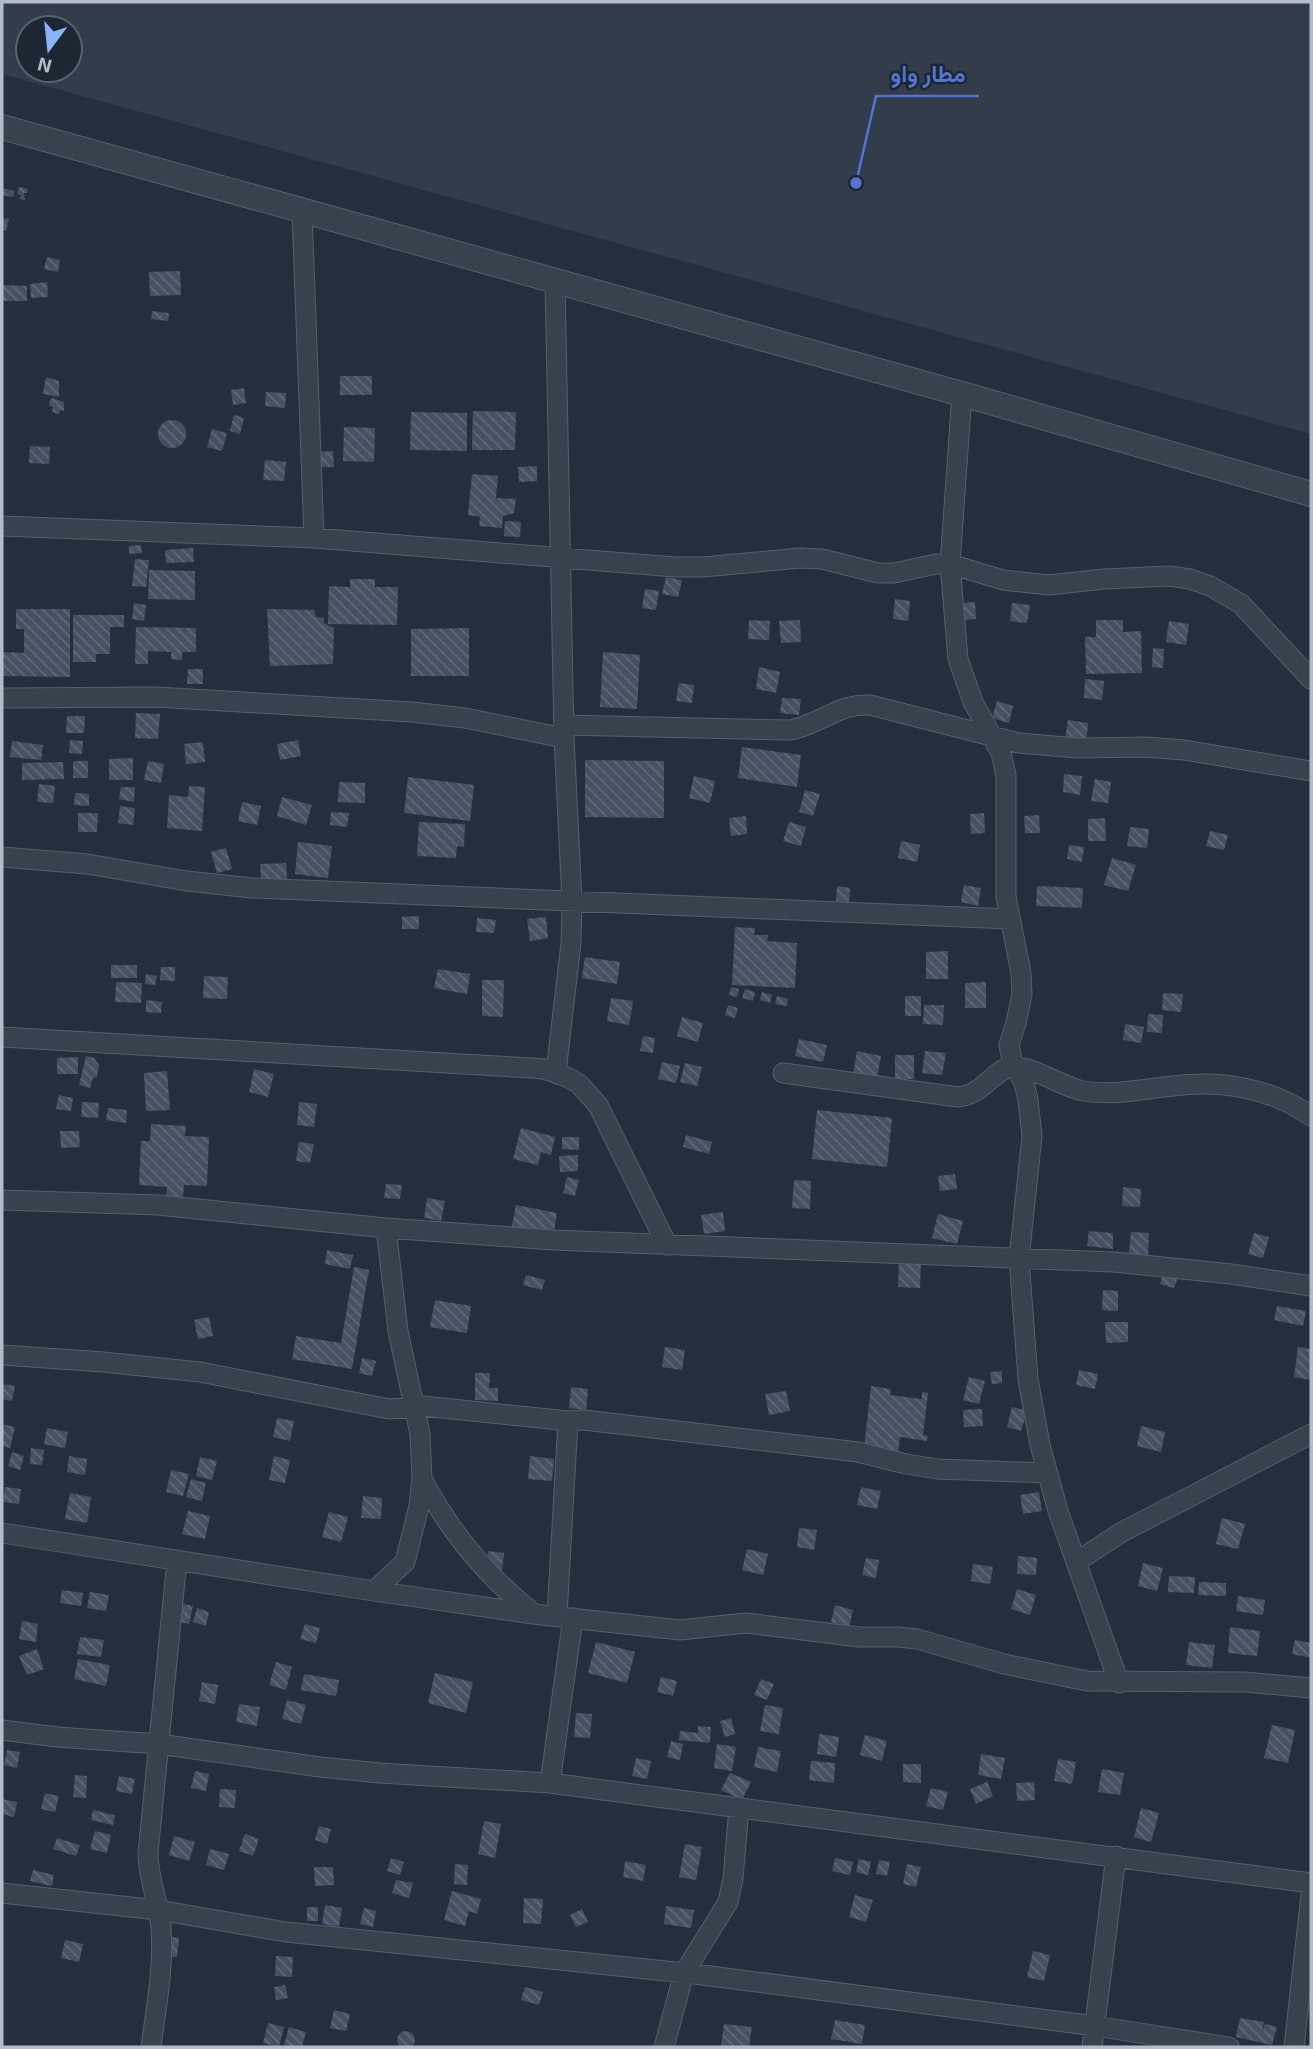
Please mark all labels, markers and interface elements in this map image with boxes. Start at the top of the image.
north arrow [14,14,84,84]
callout: مطار واو [876,52,979,96]
text: N [35,53,54,79]
text: مطار واو [891,59,965,89]

